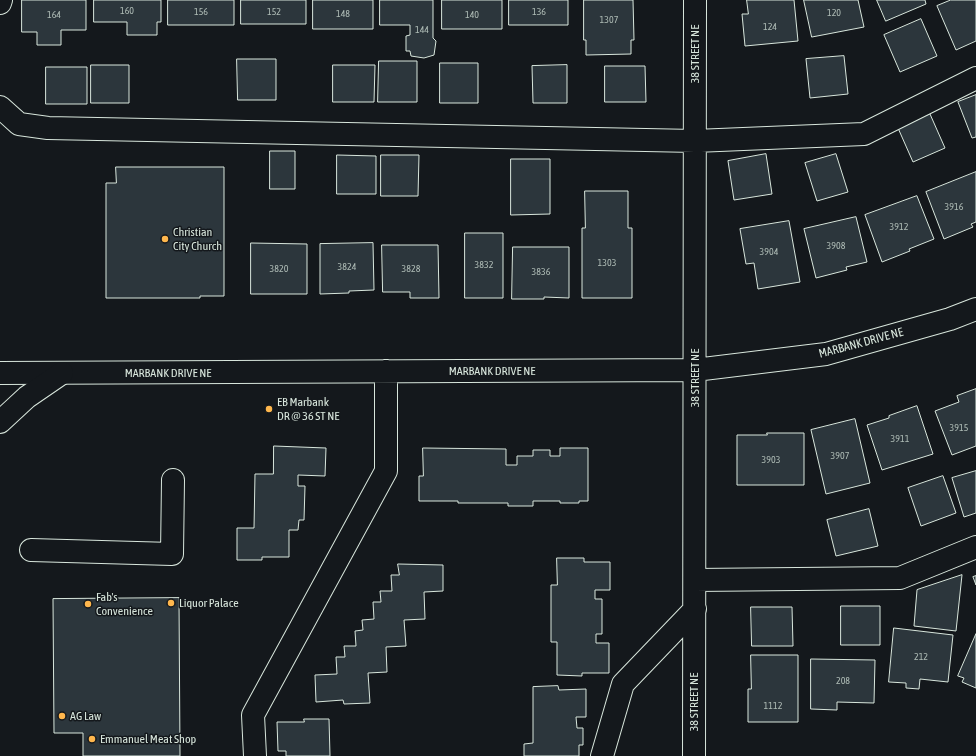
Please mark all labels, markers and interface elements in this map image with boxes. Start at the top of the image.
house number: 160 [120,5,134,17]
house number: 156 [194,6,208,18]
house number: 152 [267,6,281,18]
house number: 136 [532,6,546,18]
house number: 120 [827,7,841,19]
house number: 148 [336,8,350,20]
house number: 164 [47,9,61,21]
house number: 140 [465,9,479,21]
house number: 1307 [600,14,618,26]
house number: 124 [763,21,777,33]
house number: 144 [415,24,429,36]
street label: 38 STREET NE [688,25,702,83]
house number: 3916 [945,201,963,213]
house number: 3912 [890,221,908,233]
place label: Christian City Church [173,225,222,253]
marker: Christian City Church [160,234,170,244]
house number: 3908 [827,240,845,252]
house number: 3904 [760,246,778,258]
house number: 1303 [598,257,616,269]
house number: 3832 [475,259,493,271]
house number: 3824 [338,261,356,273]
house number: 3820 [270,263,288,275]
house number: 3828 [402,263,420,275]
house number: 3836 [532,266,550,278]
street label: MARBANK DRIVE NE [817,325,905,361]
street label: 38 STREET NE [688,349,702,407]
street label: MARBANK DRIVE NE [449,364,535,378]
street label: MARBANK DRIVE NE [125,366,211,380]
place label: EB Marbank DR @ 36 ST NE [277,395,339,423]
marker: EB Marbank DR @ 36 ST NE [264,404,274,414]
house number: 3915 [950,422,968,434]
house number: 3911 [891,433,909,445]
house number: 3907 [831,450,849,462]
house number: 3903 [762,454,780,466]
place label: Fab's Convenience [96,590,153,618]
place label: Liquor Palace [179,596,239,610]
marker: Liquor Palace [166,598,176,608]
marker: Fab's Convenience [83,599,93,609]
house number: 212 [914,651,928,663]
street label: 38 STREET NE [687,673,701,731]
house number: 208 [836,675,850,687]
house number: 1112 [764,700,782,712]
place label: AG Law [70,709,101,723]
marker: AG Law [57,711,67,721]
place label: Emmanuel Meat Shop [100,732,196,746]
marker: Emmanuel Meat Shop [87,734,97,744]

